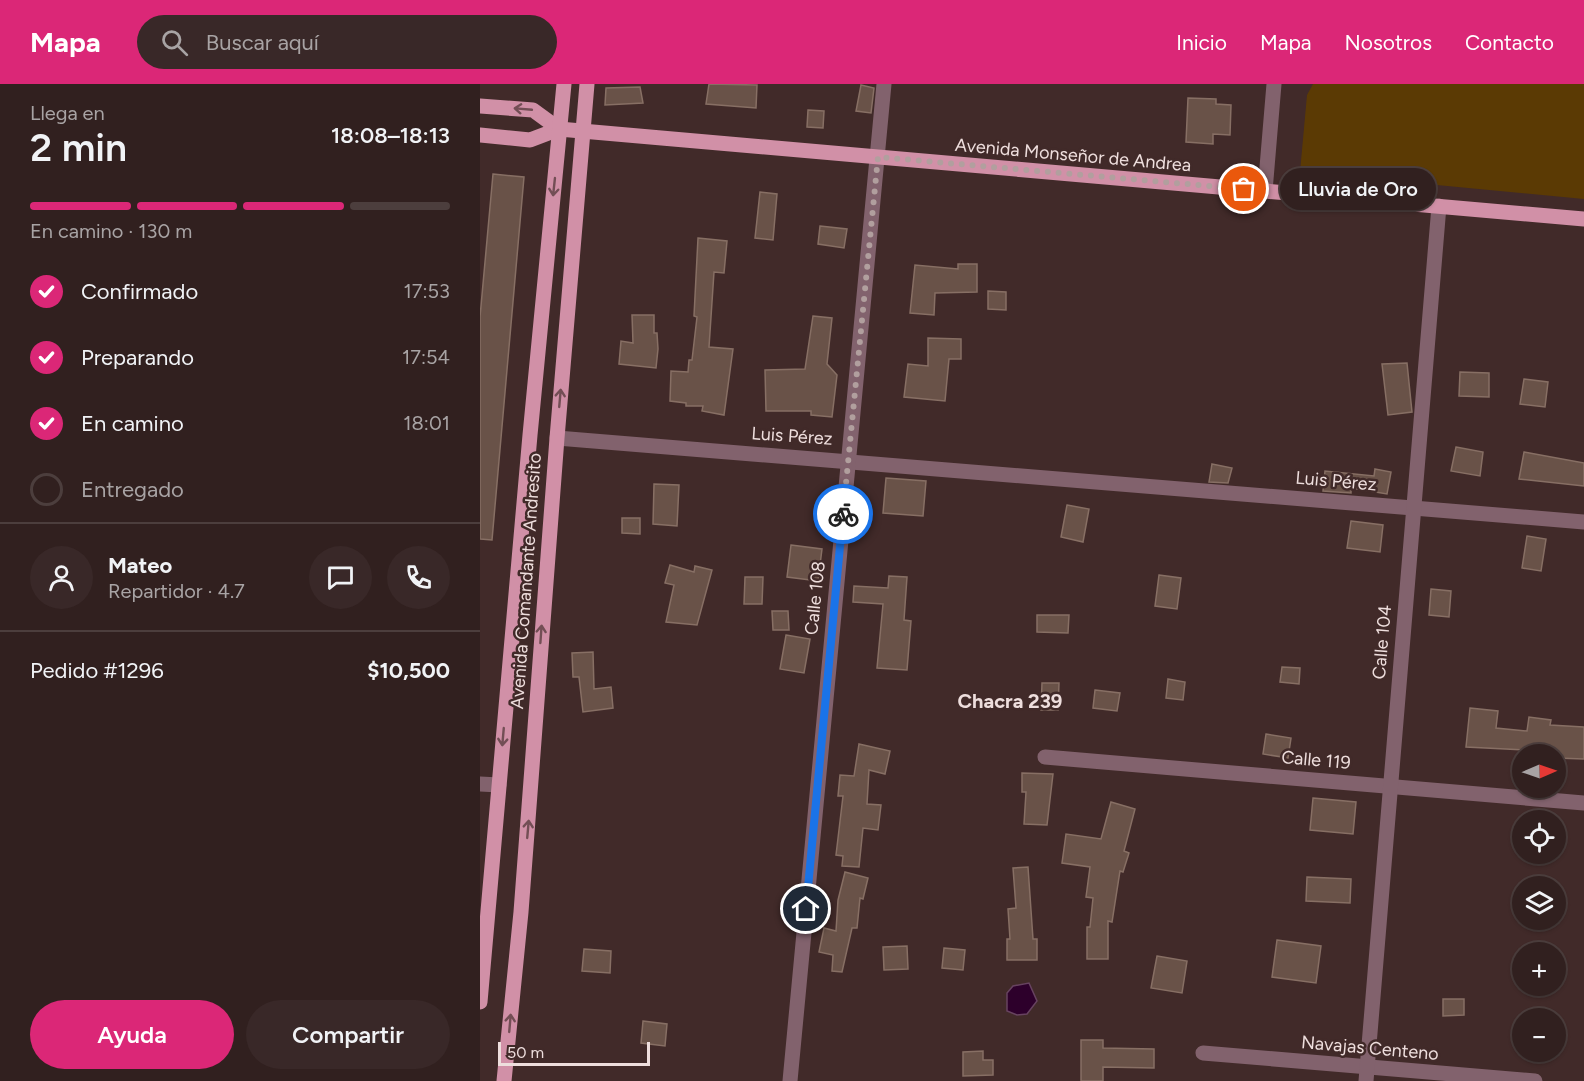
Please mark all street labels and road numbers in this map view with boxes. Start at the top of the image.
street label: Avenida Monseñor de Andrea [954,134,1192,176]
street label: Luis Pérez [751,422,833,450]
street label: Avenida Comandante Andresito [506,452,546,710]
street label: Luis Pérez [1295,467,1378,496]
street label: Calle 108 [800,560,830,636]
street label: Calle 104 [1368,604,1396,680]
street label: Calle 119 [1280,746,1352,774]
street label: Navajas Centeno [1300,1031,1440,1065]

